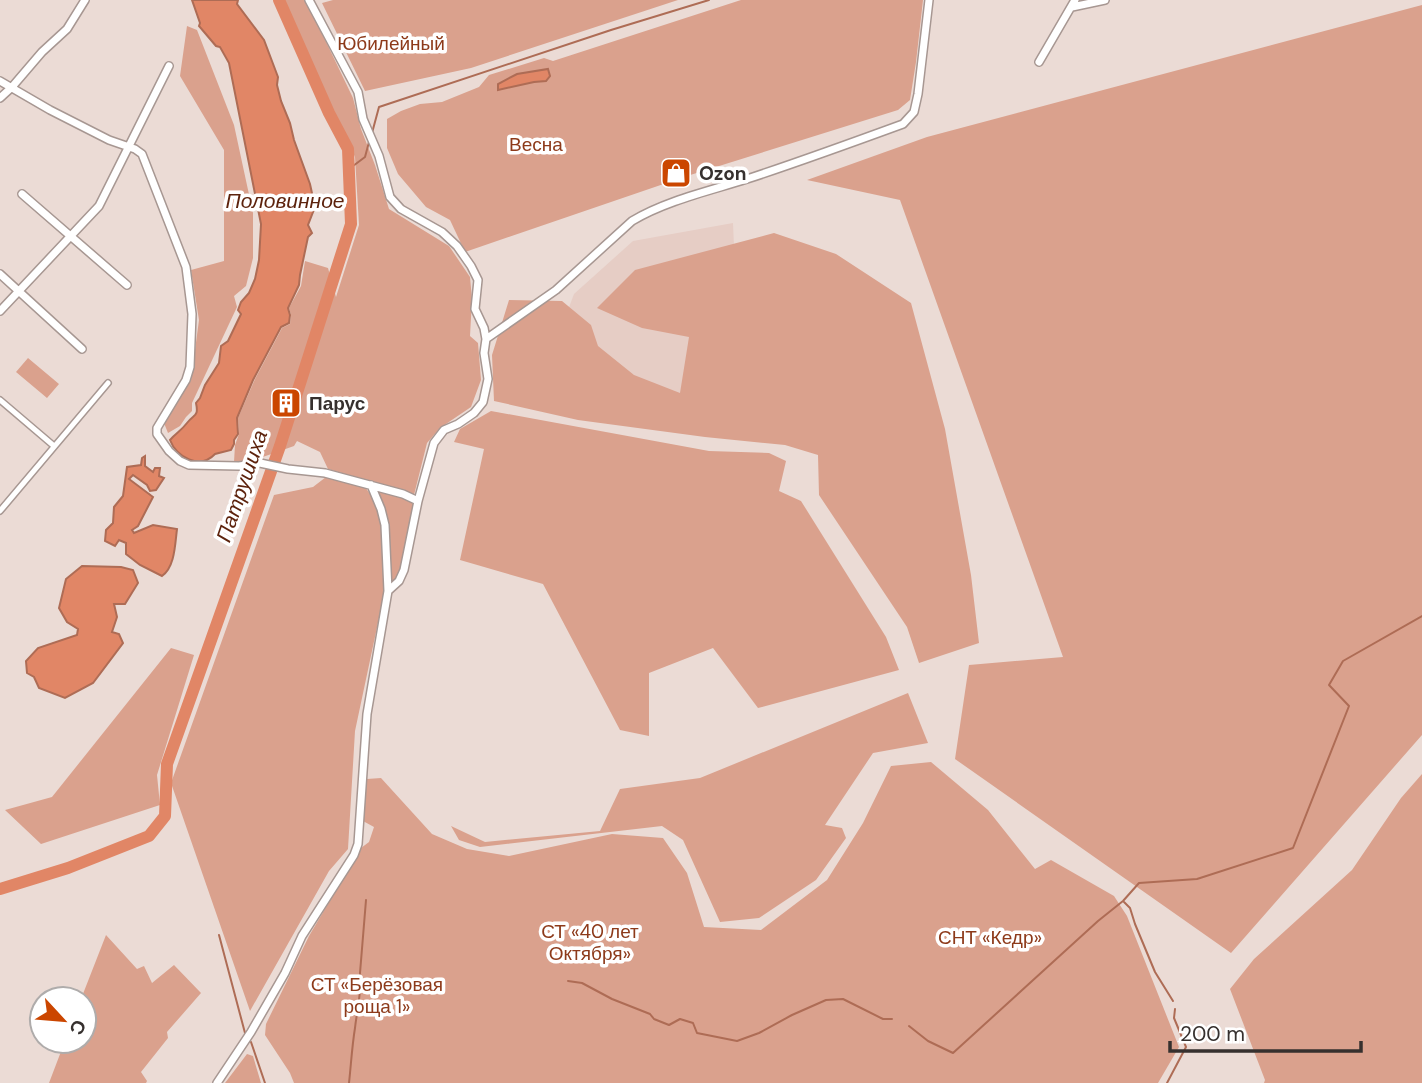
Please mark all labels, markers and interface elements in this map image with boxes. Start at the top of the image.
park label: Юбилейный [337,31,445,56]
park label: Весна [509,132,563,157]
shop icon: Ozon [659,156,693,190]
place label: Ozon [699,161,747,186]
water label: Половинное [225,187,345,215]
building icon: Парус [269,386,303,420]
place label: Парус [309,391,366,416]
water label: Патрушиха [210,426,274,546]
park label: СТ «40 лет Октября» [541,919,639,966]
park label: СНТ «Кедр» [938,925,1042,950]
park label: СТ «Берёзовая роща 1» [311,972,443,1019]
north arrow [28,985,98,1055]
scale bar [1170,1010,1361,1054]
text: С [63,1016,92,1039]
text: 200 m [1180,1020,1245,1048]

